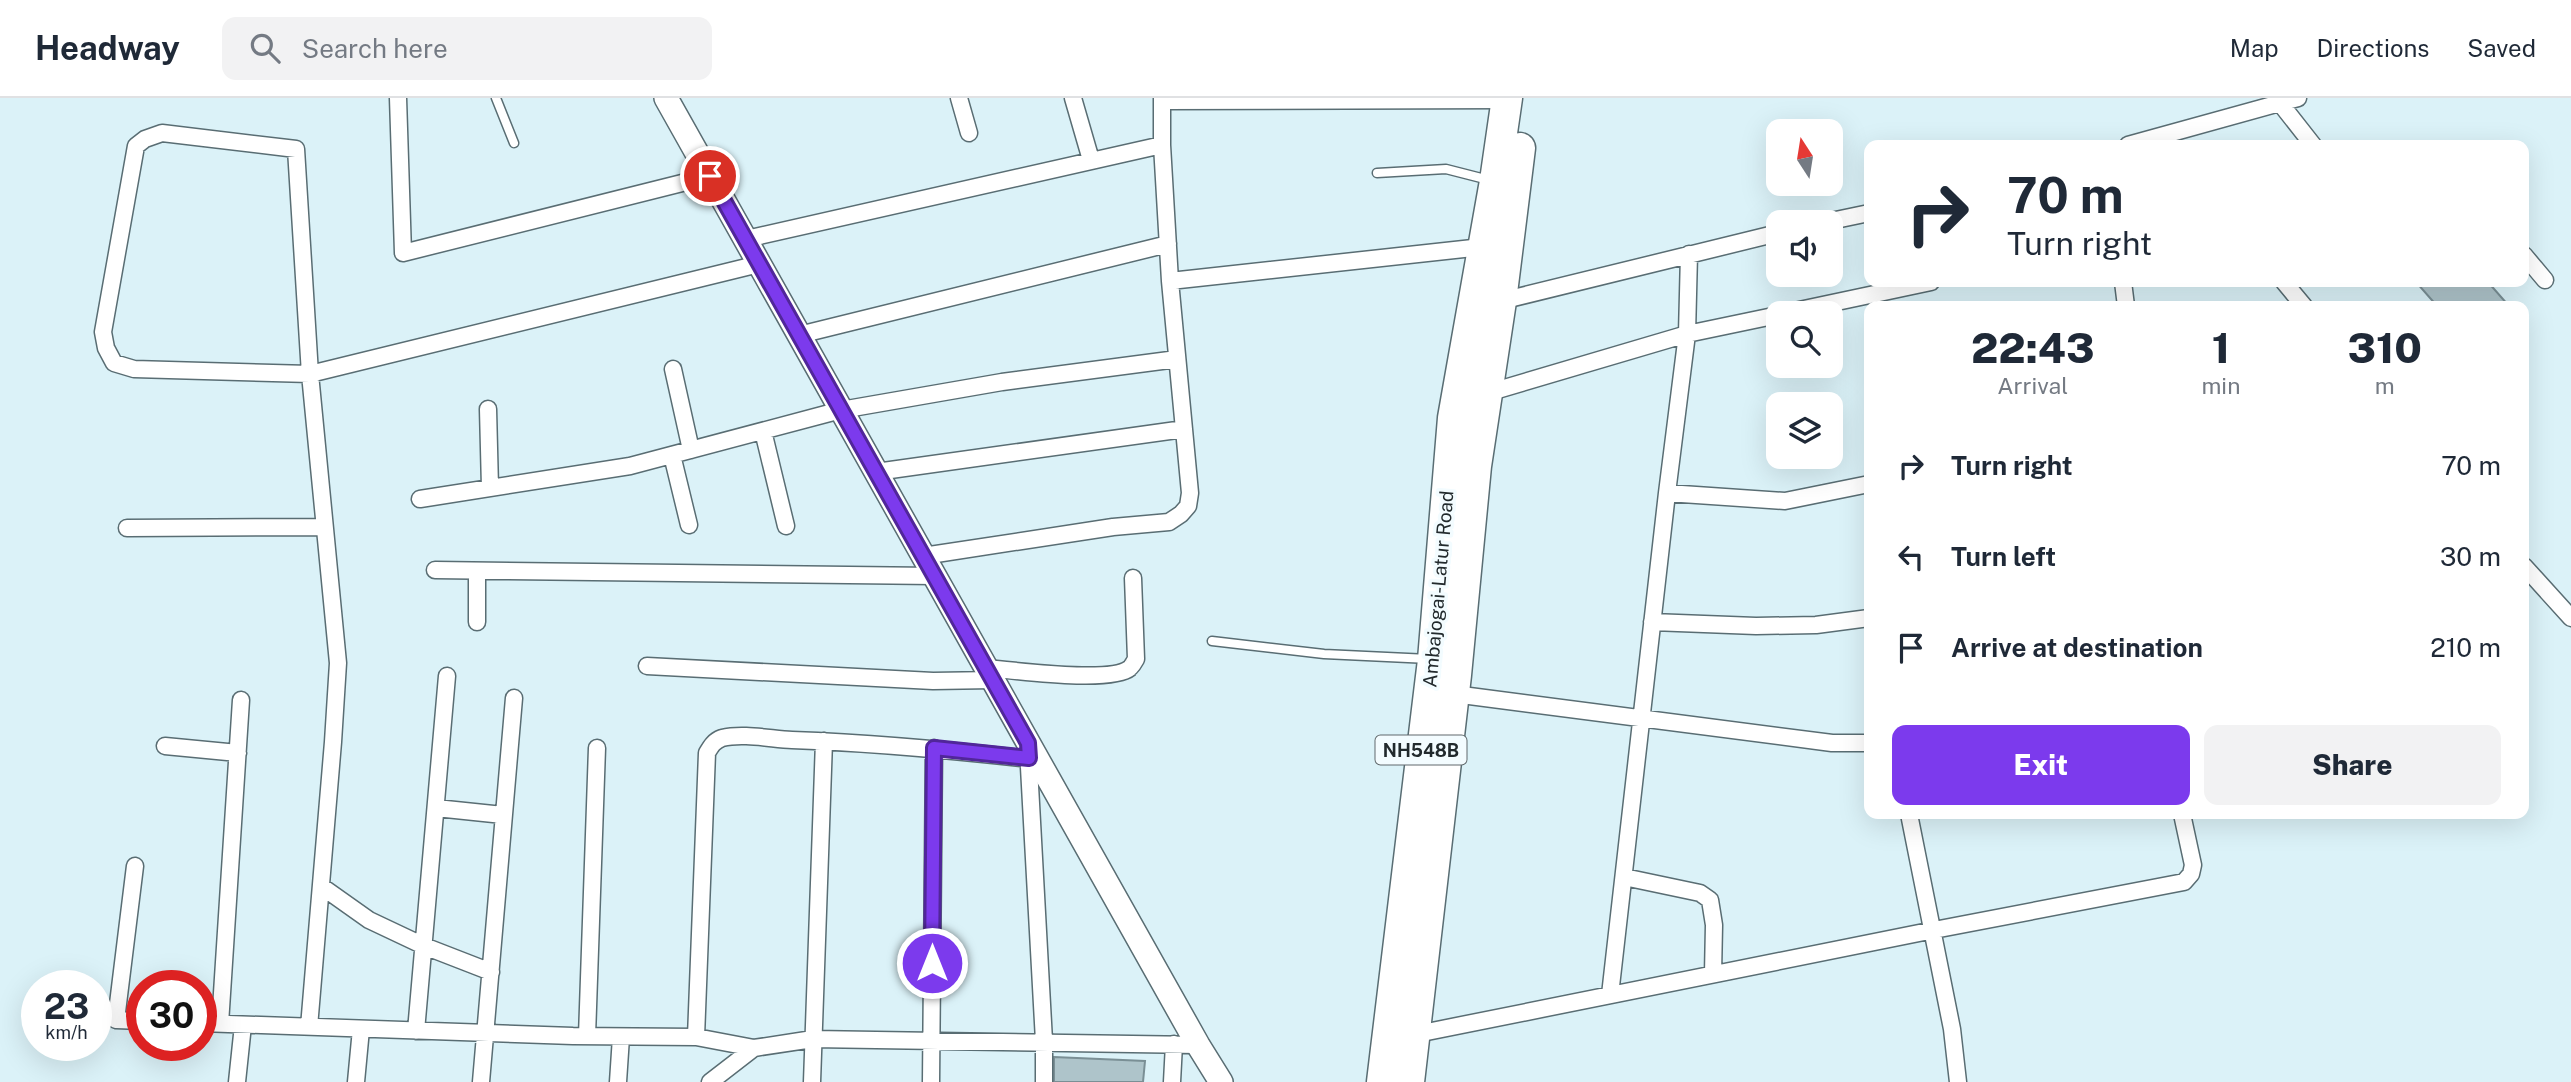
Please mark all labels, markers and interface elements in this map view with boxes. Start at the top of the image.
search box [222,17,712,80]
text: Headway [35,29,180,67]
icon: search [246,29,284,67]
text: Search here [302,33,448,64]
text: Map [2230,34,2279,62]
text: Directions [2317,34,2429,62]
text: Saved [2467,34,2536,62]
north arrow [1766,119,1843,196]
map controls [1766,119,1843,469]
pin [680,146,740,206]
icon: arrive [691,157,729,195]
text: 70 m [2007,166,2124,224]
icon: right [1892,168,1983,259]
button: sound [1766,210,1843,287]
text: Turn right [2007,225,2152,262]
button: search [1766,301,1843,378]
text: 22:43 [1971,323,2095,372]
text: 1 [2212,323,2230,372]
text: 310 [2347,323,2422,372]
text: Arrival [1997,372,2068,399]
text: min [2201,372,2240,399]
text: m [2375,372,2395,399]
button: layers [1766,392,1843,469]
icon: right [1892,447,1930,485]
text: Turn right [1951,450,2073,481]
text: 70 m [2441,450,2501,481]
street label: Ambajogai-Latur Road [1418,490,1458,688]
icon: left [1892,538,1930,576]
text: Turn left [1951,541,2056,572]
text: 30 m [2440,541,2501,572]
icon: arrive [1892,629,1930,667]
text: Arrive at destination [1951,632,2203,663]
text: 210 m [2430,632,2501,663]
button: Exit [1892,725,2190,805]
button: Share [2204,725,2501,805]
road number: NH548B [1376,736,1466,764]
position arrow [895,926,969,1000]
speed limit sign: 30 [126,970,217,1061]
text: 23 [44,986,89,1027]
text: km/h [45,1022,88,1043]

